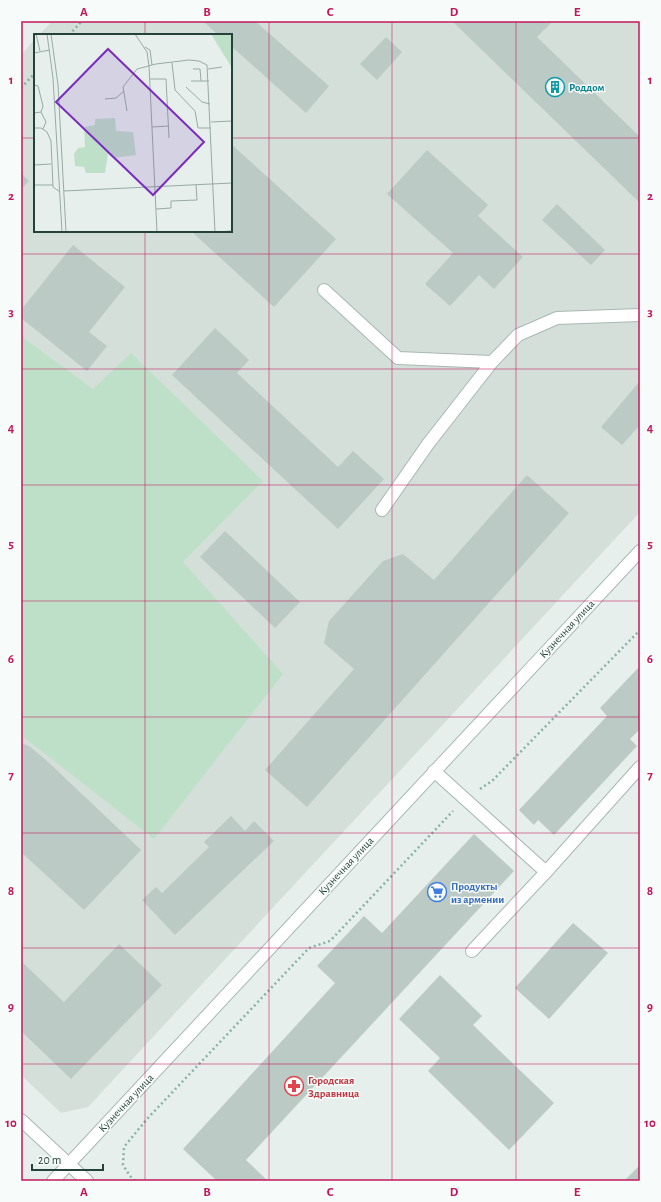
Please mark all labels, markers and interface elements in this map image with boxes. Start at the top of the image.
text: A [80,6,88,19]
text: B [203,6,211,19]
text: C [327,6,334,19]
text: D [450,6,459,19]
text: E [574,6,581,19]
inset map [34,34,232,232]
text: 1 [9,74,13,87]
text: 1 [648,74,652,87]
building icon: Роддом [544,76,566,98]
place label: Роддом [569,82,605,93]
text: 2 [8,190,14,203]
text: 2 [647,190,653,203]
text: 3 [8,306,14,319]
text: 3 [647,306,653,319]
text: 4 [8,422,15,435]
text: 4 [647,422,654,435]
text: 5 [8,538,14,551]
text: 5 [647,538,653,551]
street label: Кузнечная улица [537,598,597,660]
text: 6 [8,653,14,666]
text: 6 [647,653,653,666]
text: 7 [8,769,14,782]
text: 7 [647,769,653,782]
street label: Кузнечная улица [316,835,376,897]
supermarket icon: Продукты из армении [426,881,448,903]
place label: Продукты из армении [451,881,504,905]
text: 8 [8,885,14,898]
text: 8 [647,885,653,898]
text: 9 [8,1001,14,1014]
text: 9 [647,1001,653,1014]
street label: Кузнечная улица [96,1072,156,1134]
pharmacy icon: Городская Здравница [283,1075,305,1097]
place label: Городская Здравница [308,1075,359,1099]
text: 10 [5,1117,17,1130]
text: 10 [644,1117,656,1130]
scale bar [32,1146,103,1172]
text: 20 m [38,1154,61,1166]
text: A [80,1186,88,1199]
text: B [203,1186,211,1199]
text: C [327,1186,334,1199]
text: D [450,1186,459,1199]
text: E [574,1186,581,1199]

